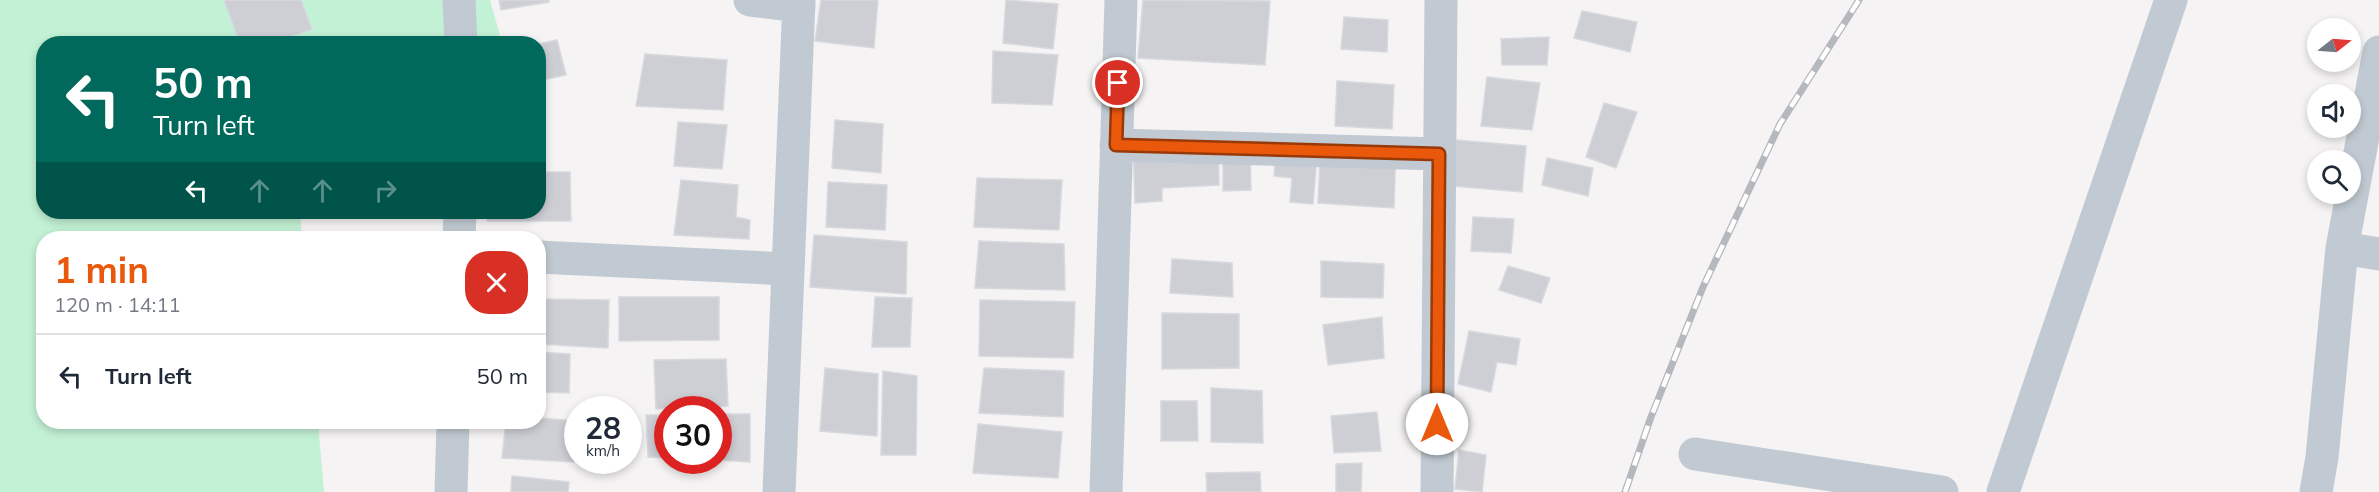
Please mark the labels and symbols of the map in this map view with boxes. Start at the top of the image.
north arrow [2307,18,2361,72]
pin [1092,57,1143,108]
position arrow [1405,392,1469,456]
speed limit sign: 30 [654,396,732,474]

